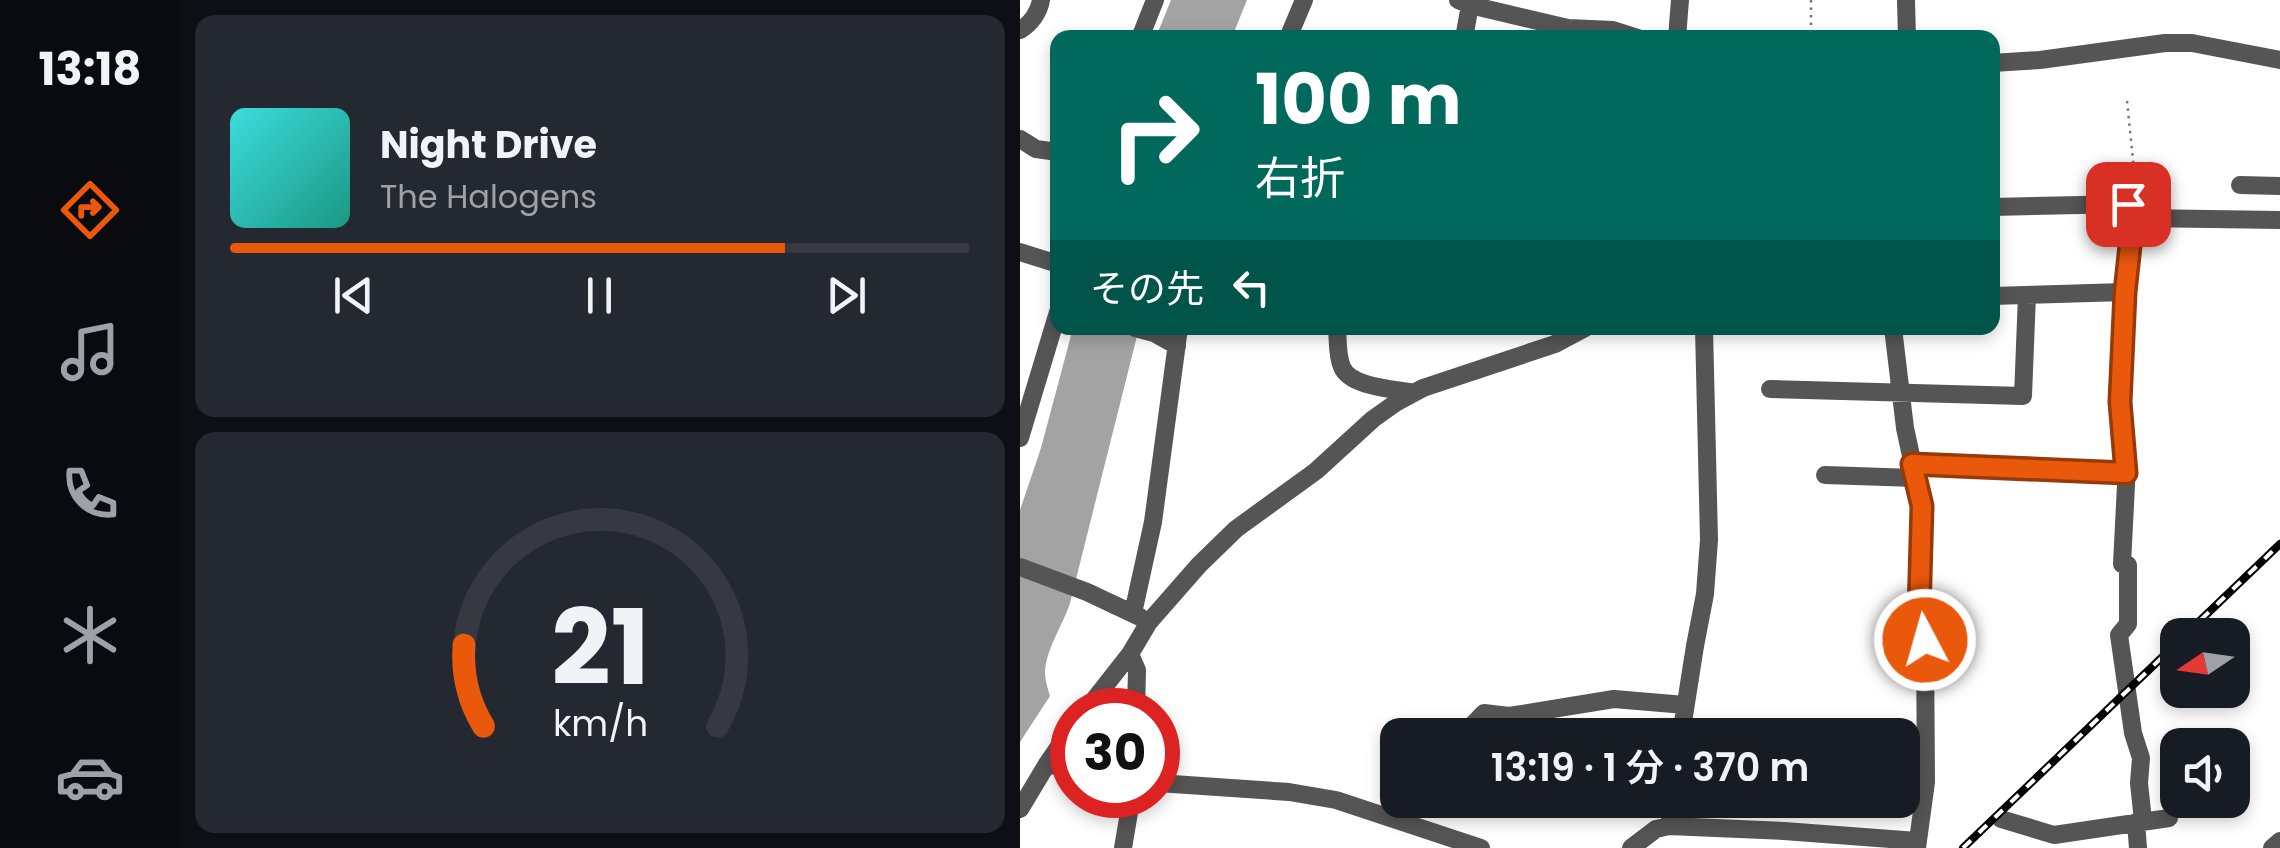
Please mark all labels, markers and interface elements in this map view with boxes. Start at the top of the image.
text: 13:18 [38,38,142,101]
text: 100 m [1255,50,1462,149]
icon: right [1090,70,1220,200]
text: Night Drive [380,118,597,171]
text: 右折 [1255,147,1345,210]
pin [2086,162,2171,247]
text: The Halogens [380,174,597,219]
icon: directions [55,175,125,245]
icon: arrive [2101,177,2156,232]
icon: left [1224,260,1279,315]
text: その先 [1090,262,1204,315]
icon: previous [326,268,381,323]
icon: pause [572,268,627,323]
icon: next [819,268,874,323]
icon: music [55,317,125,387]
icon: phone [55,459,125,529]
text: 21 [551,575,649,720]
position arrow [1873,588,1977,692]
icon: climate [55,600,125,670]
north arrow [2160,618,2250,708]
map controls [2160,618,2250,818]
speed limit sign: 30 [1050,688,1180,818]
text: km/h [552,698,648,749]
button: sound [2160,728,2250,818]
text: 13:19 · 1 分 · 370 m [1491,741,1809,794]
icon: car [55,742,125,812]

